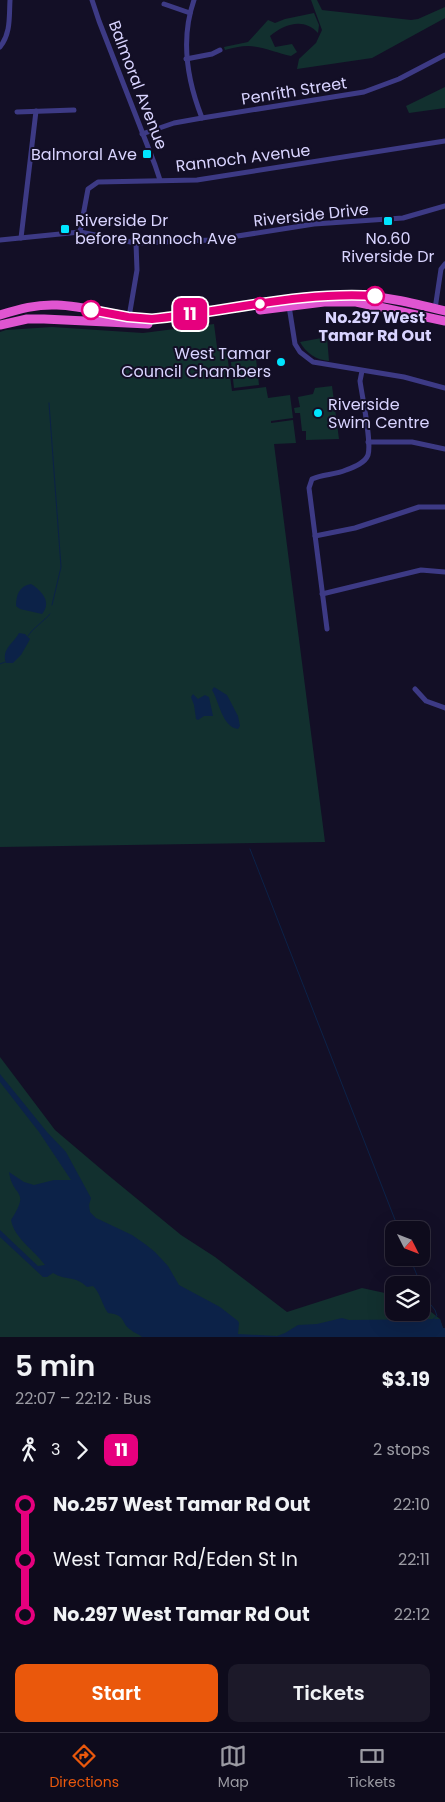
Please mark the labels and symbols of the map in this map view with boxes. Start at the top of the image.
street label: Balmoral Avenue [103,17,173,153]
street label: Penrith Street [240,71,349,111]
street label: Rannoch Avenue [174,138,312,178]
place label: Balmoral Ave [31,143,137,166]
marker: Balmoral Ave [141,148,153,160]
street label: Riverside Drive [252,197,370,232]
place label: Riverside Dr before Rannoch Ave [75,209,237,250]
marker: No.60 Riverside Dr [382,215,394,227]
marker: Riverside Dr before Rannoch Ave [59,223,71,235]
place label: No.60 Riverside Dr [341,227,435,268]
marker: No.297 West Tamar Rd Out [365,286,385,306]
unlabelled marker [253,297,267,311]
line badge: 11 [168,298,212,330]
unlabelled marker [81,300,101,320]
place label: No.297 West Tamar Rd Out [319,306,431,347]
place label: West Tamar Council Chambers [121,342,271,383]
marker: West Tamar Council Chambers [275,356,287,368]
place label: Riverside Swim Centre [328,393,430,434]
marker: Riverside Swim Centre [312,407,324,419]
north arrow [385,1221,430,1266]

